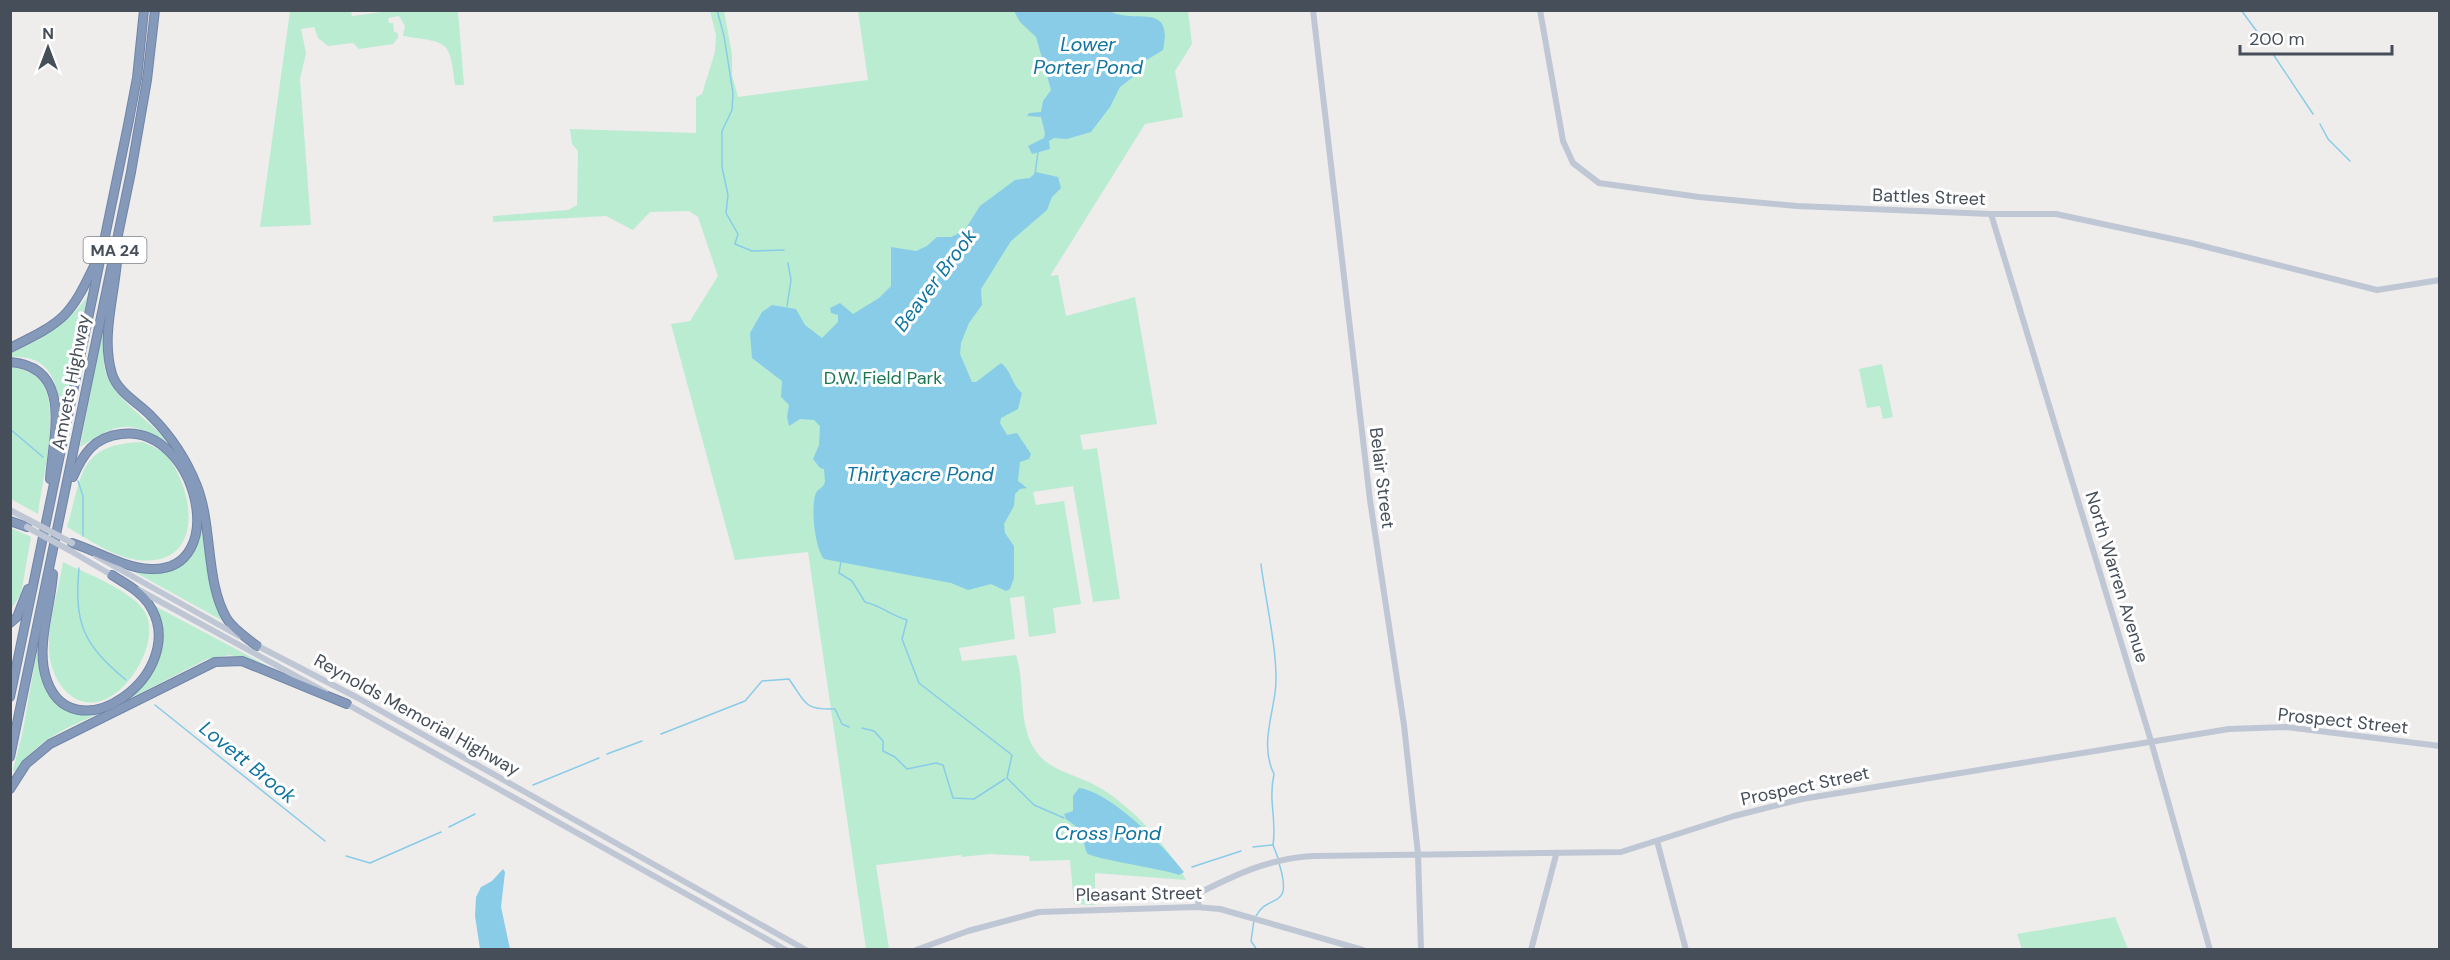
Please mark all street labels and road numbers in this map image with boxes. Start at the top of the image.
street label: Battles Street [1872,183,1986,211]
road number: MA 24 [84,237,146,263]
street label: Amvets Highway [46,312,96,452]
street label: Belair Street [1364,426,1400,530]
street label: North Warren Avenue [2080,488,2154,666]
street label: Reynolds Memorial Highway [310,648,524,782]
street label: Prospect Street [2277,702,2409,740]
street label: Prospect Street [1739,761,1871,811]
street label: Pleasant Street [1076,881,1202,907]

